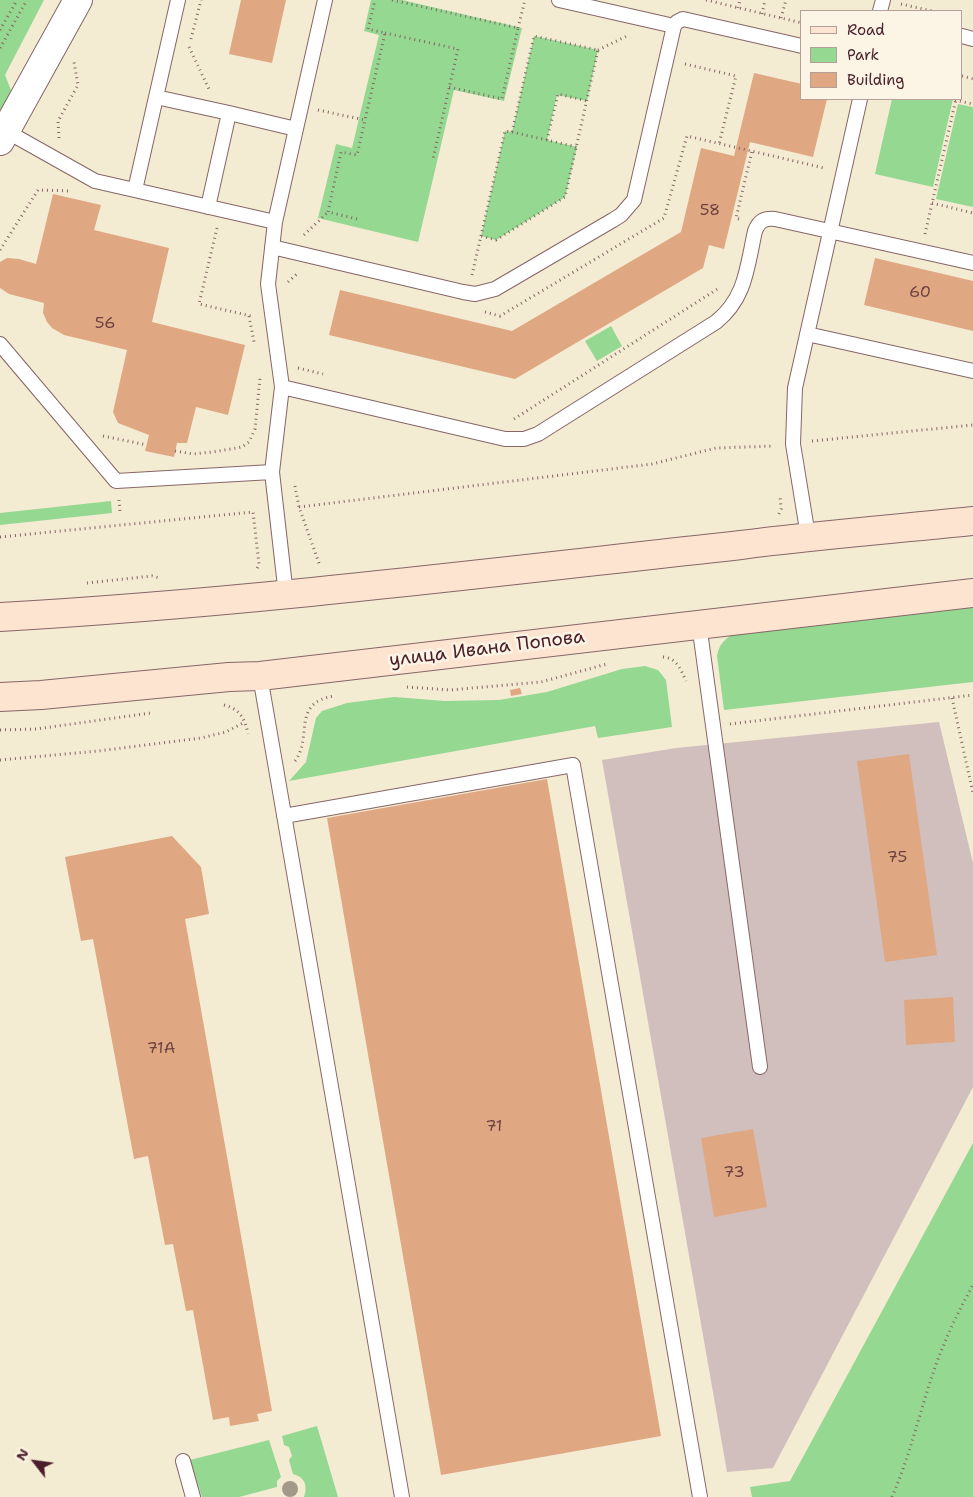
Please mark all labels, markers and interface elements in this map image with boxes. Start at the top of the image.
legend [800,10,963,100]
text: Road [847,20,885,40]
text: Park [847,45,879,65]
text: Building [847,70,904,90]
house number: 58 [700,201,720,221]
house number: 60 [909,283,931,303]
house number: 56 [95,314,115,334]
street label: улица Ивана Попова [388,626,586,672]
house number: 75 [887,848,907,868]
house number: 71А [147,1039,175,1059]
house number: 71 [485,1117,503,1137]
house number: 73 [723,1163,745,1183]
north arrow [10,1437,60,1487]
text: N [11,1445,33,1464]

